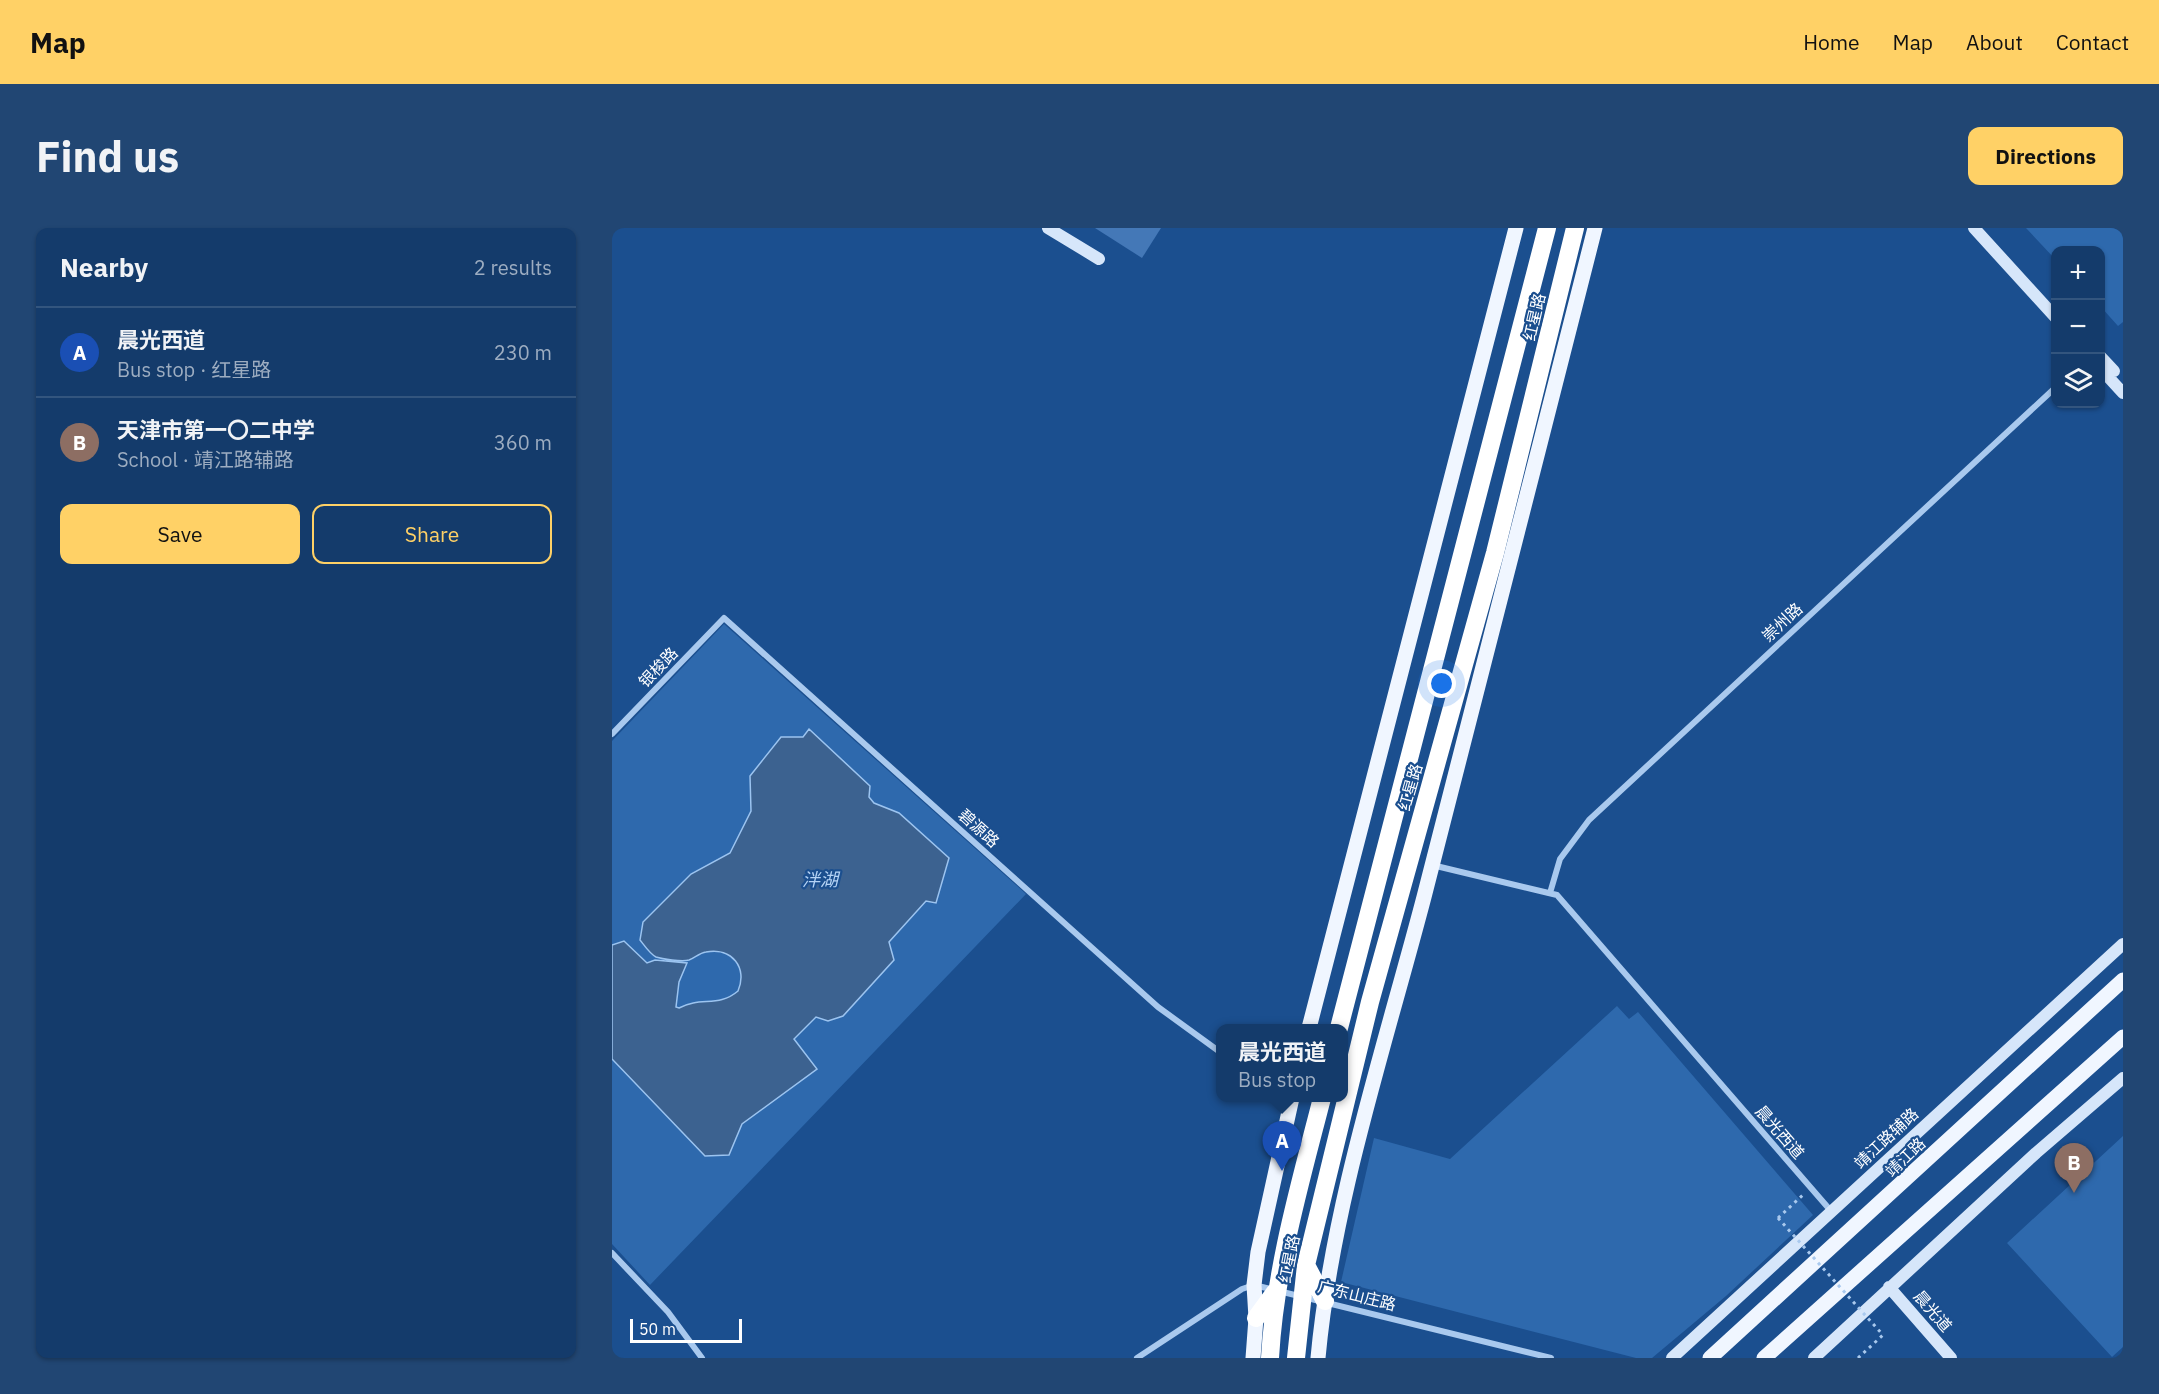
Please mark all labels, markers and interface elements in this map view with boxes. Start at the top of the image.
text: Map [30,24,86,61]
text: Home [1803,28,1860,56]
text: Map [1893,28,1933,56]
text: About [1966,28,2023,56]
text: Contact [2056,28,2129,56]
button: Directions [1968,127,2123,185]
text: Find us [36,129,179,184]
map controls [2051,246,2105,408]
button: + [2051,246,2105,300]
text: Nearby [60,250,148,284]
text: 2 results [474,254,552,281]
street label: 红星路 [1519,291,1549,343]
button: − [2051,300,2105,354]
text: 晨光西道 [117,325,205,354]
text: A [73,339,86,366]
text: 230 m [494,339,552,366]
button: layers [2051,354,2105,408]
text: Bus stop · 红星路 [117,356,271,383]
text: 天津市第一〇二中学 [117,415,315,444]
text: B [73,429,86,456]
text: 360 m [494,429,552,456]
text: School · 靖江路辅路 [117,446,294,473]
button: Save [60,504,300,564]
button: Share [312,504,552,564]
street label: 崇州路 [1758,598,1806,646]
street label: 银梭路 [634,643,682,691]
your location [1427,669,1456,698]
street label: 红星路 [1394,761,1426,813]
street label: 碧源路 [954,805,1004,851]
water label: 泮湖 [802,868,841,891]
popup [1216,1024,1348,1102]
text: 晨光西道 [1238,1037,1326,1066]
text: Bus stop [1238,1066,1316,1093]
street label: 晨光西道 [1751,1101,1809,1163]
street label: 靖江路辅路 [1850,1104,1922,1172]
pin: A [1262,1122,1302,1171]
street label: 靖江路 [1881,1133,1929,1181]
pin: B [2054,1144,2094,1193]
street label: 红星路 [1275,1234,1303,1284]
street label: 广东山庄路 [1316,1276,1398,1314]
street label: 晨光道 [1910,1286,1956,1336]
scale bar [630,1316,742,1344]
text: 50 m [639,1319,676,1339]

